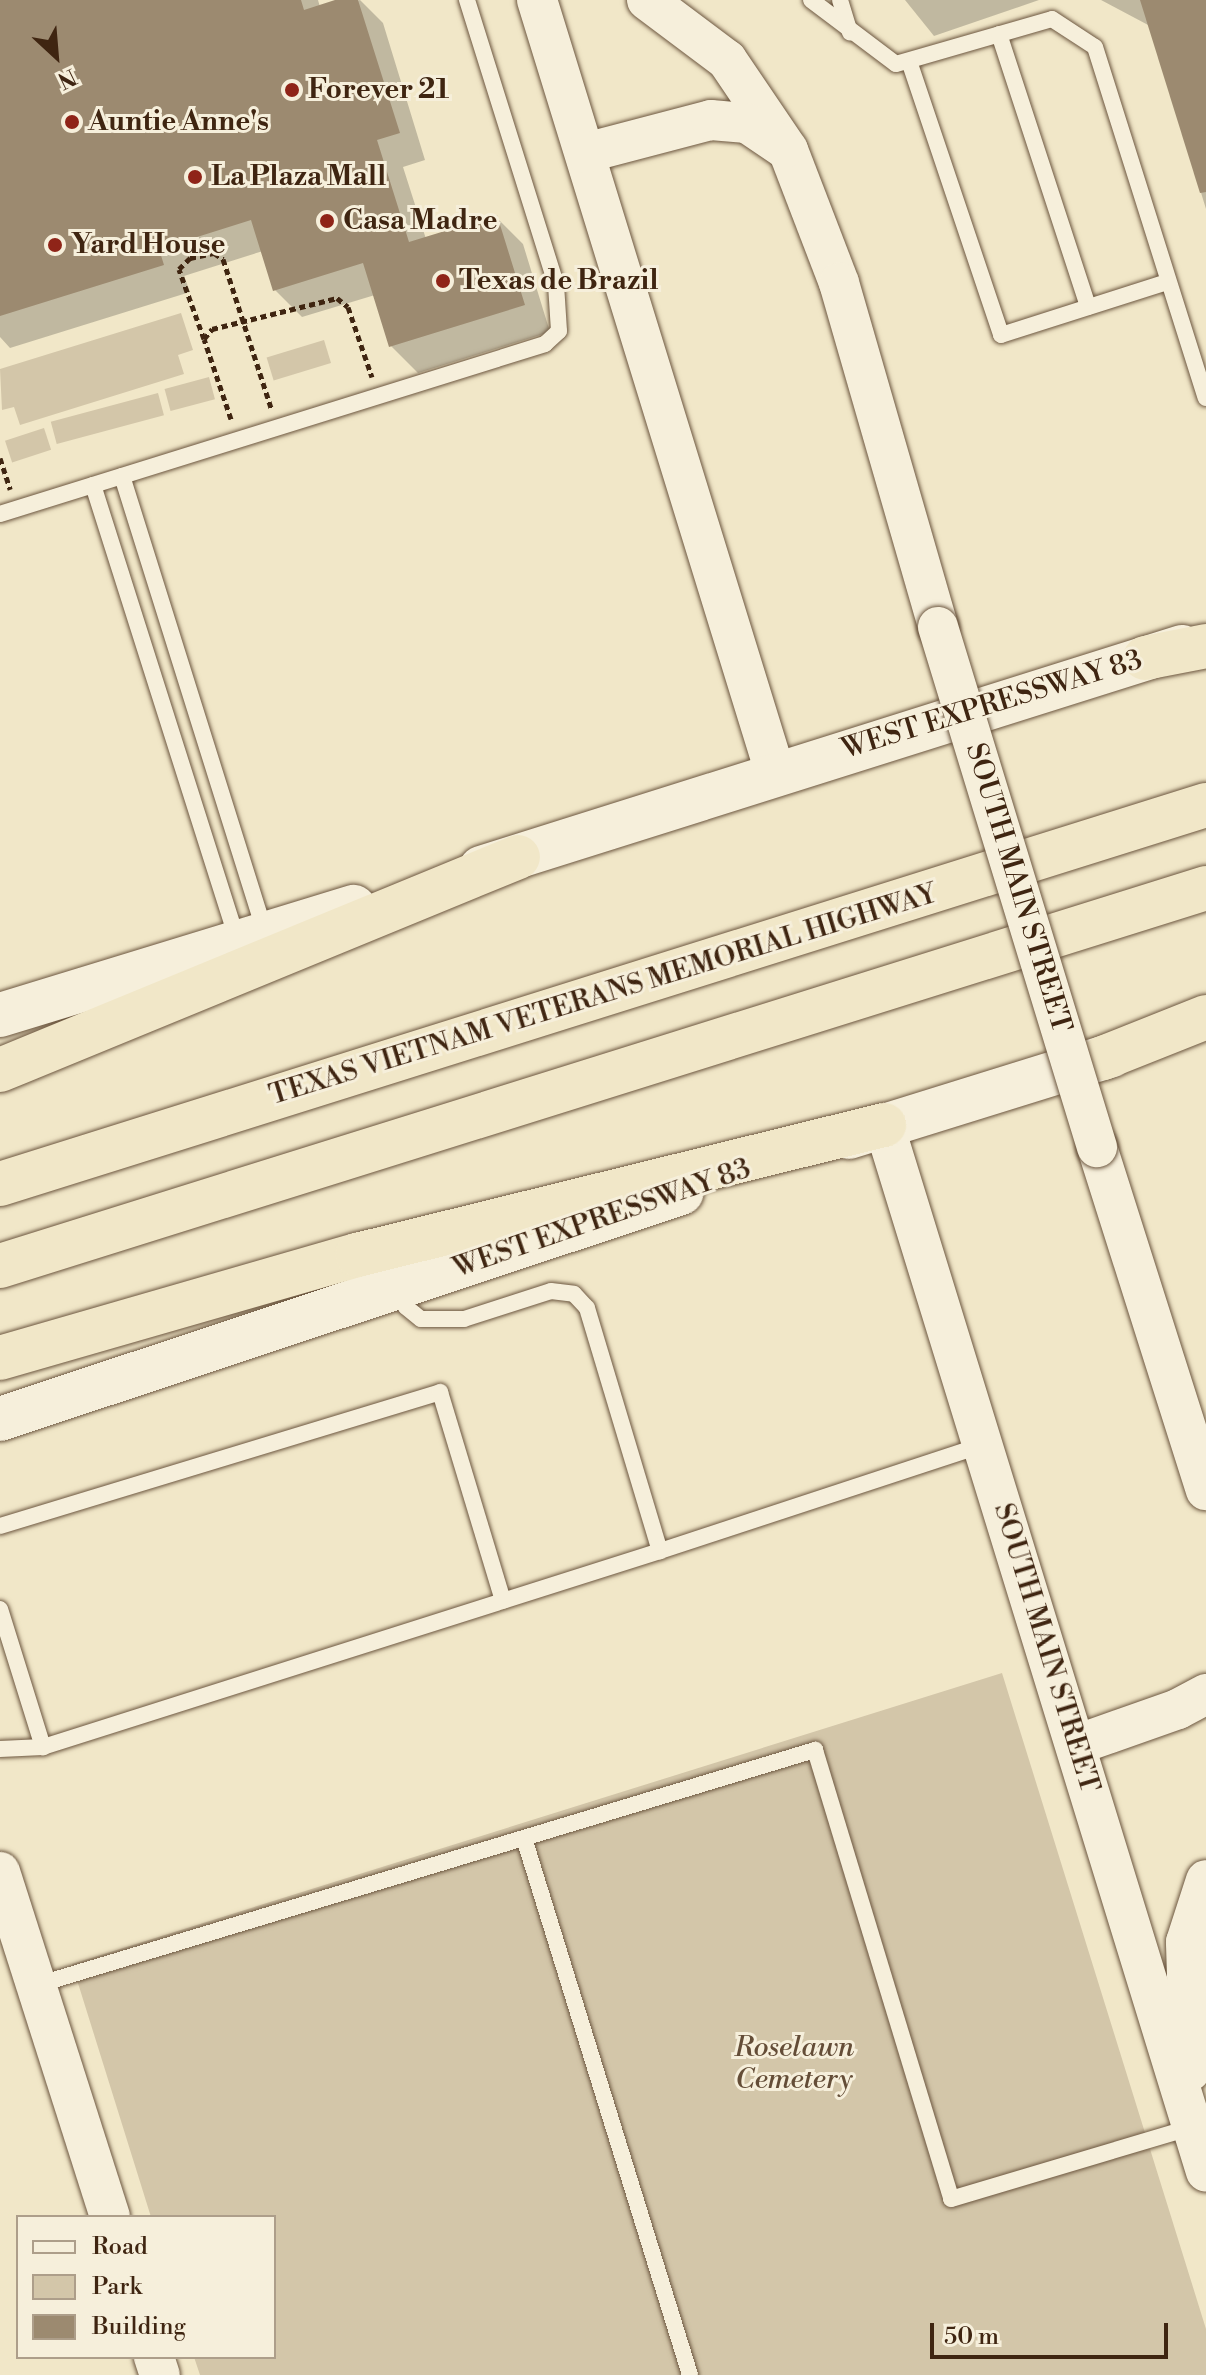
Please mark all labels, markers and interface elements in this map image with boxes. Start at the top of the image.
north arrow [16,16,96,96]
text: N [53,62,80,94]
place label: Forever 21 [308,73,449,107]
marker: Forever 21 [283,81,301,99]
place label: Auntie Anne's [88,105,269,139]
marker: Auntie Anne's [63,113,81,131]
place label: La Plaza Mall [211,160,386,194]
marker: La Plaza Mall [186,168,204,186]
place label: Casa Madre [343,204,497,238]
marker: Casa Madre [318,212,336,230]
place label: Yard House [71,228,226,262]
marker: Yard House [46,236,64,254]
place label: Texas de Brazil [459,264,658,298]
marker: Texas de Brazil [434,272,452,290]
street label: WEST EXPRESSWAY 83 [838,643,1146,767]
street label: SOUTH MAIN STREET [958,739,1078,1037]
street label: TEXAS VIETNAM VETERANS MEMORIAL HIGHWAY [265,877,941,1113]
street label: WEST EXPRESSWAY 83 [449,1152,755,1286]
street label: SOUTH MAIN STREET [986,1499,1106,1797]
park label: Roselawn Cemetery [734,2031,854,2097]
legend [16,2215,276,2359]
text: Road [92,2232,148,2262]
text: Park [92,2272,142,2302]
scale bar [934,2307,1172,2357]
text: Building [92,2312,186,2342]
text: 50 m [944,2322,999,2352]

